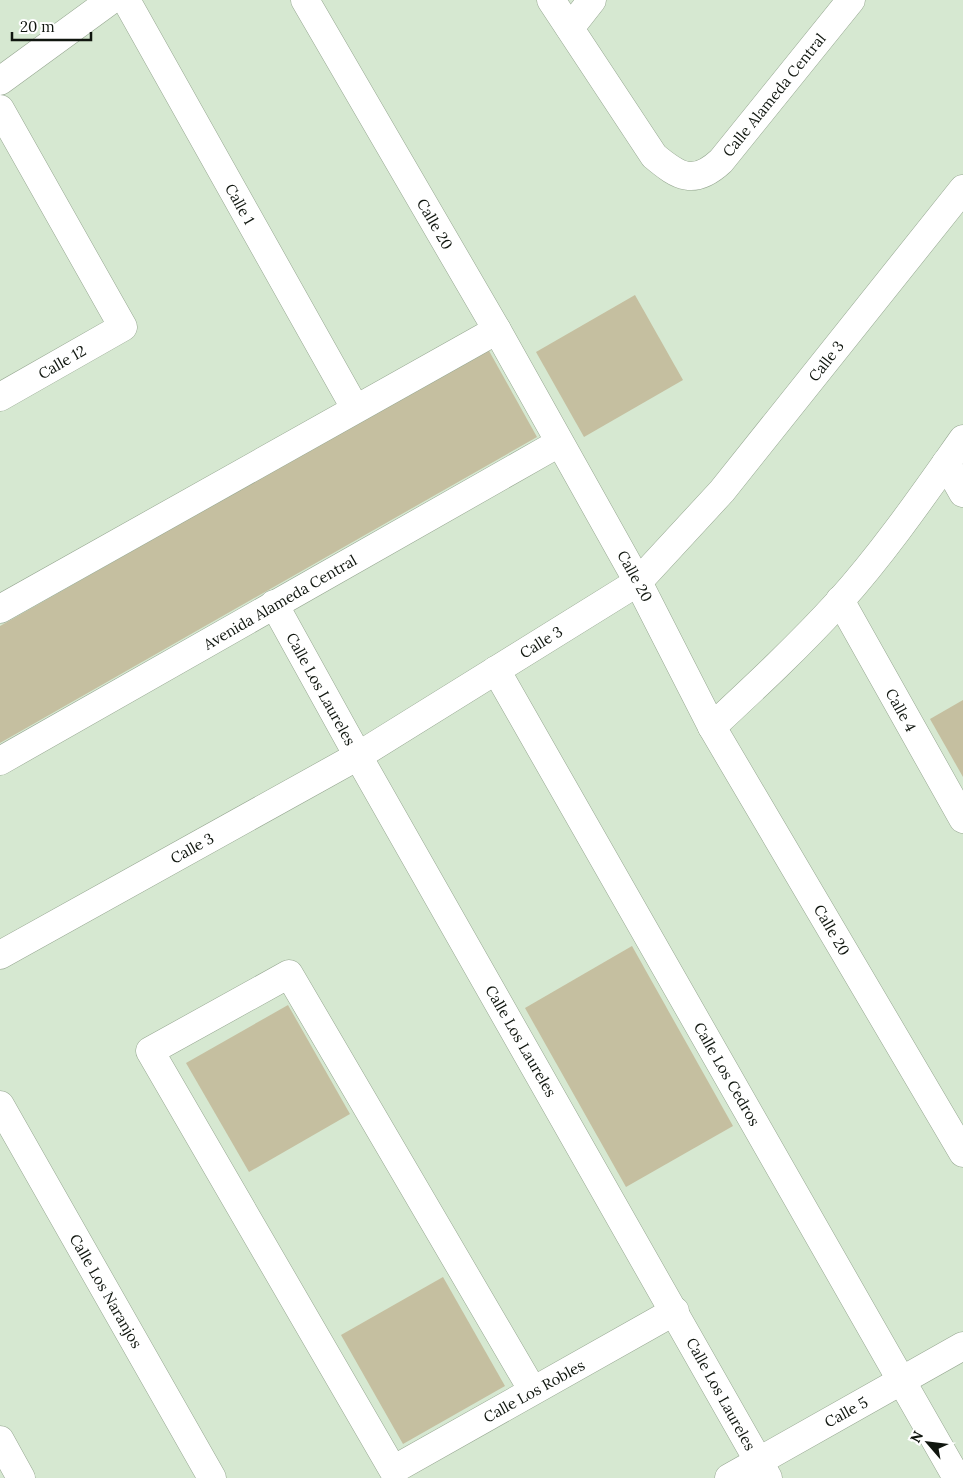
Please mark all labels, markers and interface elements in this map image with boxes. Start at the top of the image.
scale bar [12,10,91,42]
text: 20 m [20,17,55,36]
street label: Calle Alameda Central [718,29,830,161]
street label: Calle 1 [221,180,259,228]
street label: Calle 20 [413,195,457,253]
street label: Calle 3 [804,337,848,385]
street label: Calle 12 [35,341,89,383]
street label: Calle 20 [613,547,657,605]
street label: Avenida Alameda Central [199,550,360,654]
street label: Calle 3 [516,622,566,662]
street label: Calle Los Laureles [282,629,360,749]
street label: Calle 4 [881,685,921,735]
street label: Calle 3 [167,828,217,868]
street label: Calle 20 [810,901,854,959]
street label: Calle Los Laureles [481,982,561,1100]
street label: Calle Los Cedros [690,1019,764,1129]
street label: Calle Los Naranjos [66,1231,146,1352]
street label: Calle Los Laureles [682,1334,760,1454]
street label: Calle Los Robles [480,1355,588,1427]
street label: Calle 5 [821,1392,871,1432]
north arrow [903,1418,953,1468]
text: N [906,1428,927,1446]

